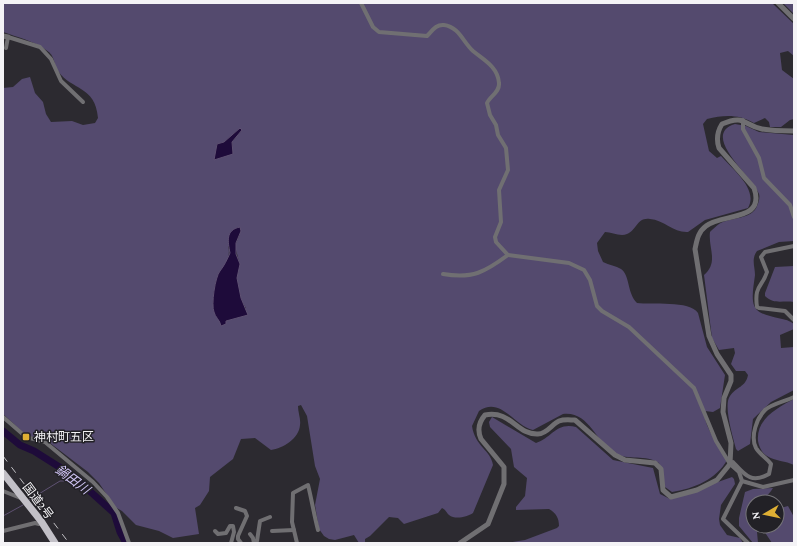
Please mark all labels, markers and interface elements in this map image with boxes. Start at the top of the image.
place label: 神村町五区 [34,430,94,444]
marker: 神村町五区 [21,432,31,442]
water label: 鍋田川 [53,462,94,498]
street label: 国道2号 [20,480,56,522]
north arrow [745,494,785,534]
text: N [749,510,762,520]

